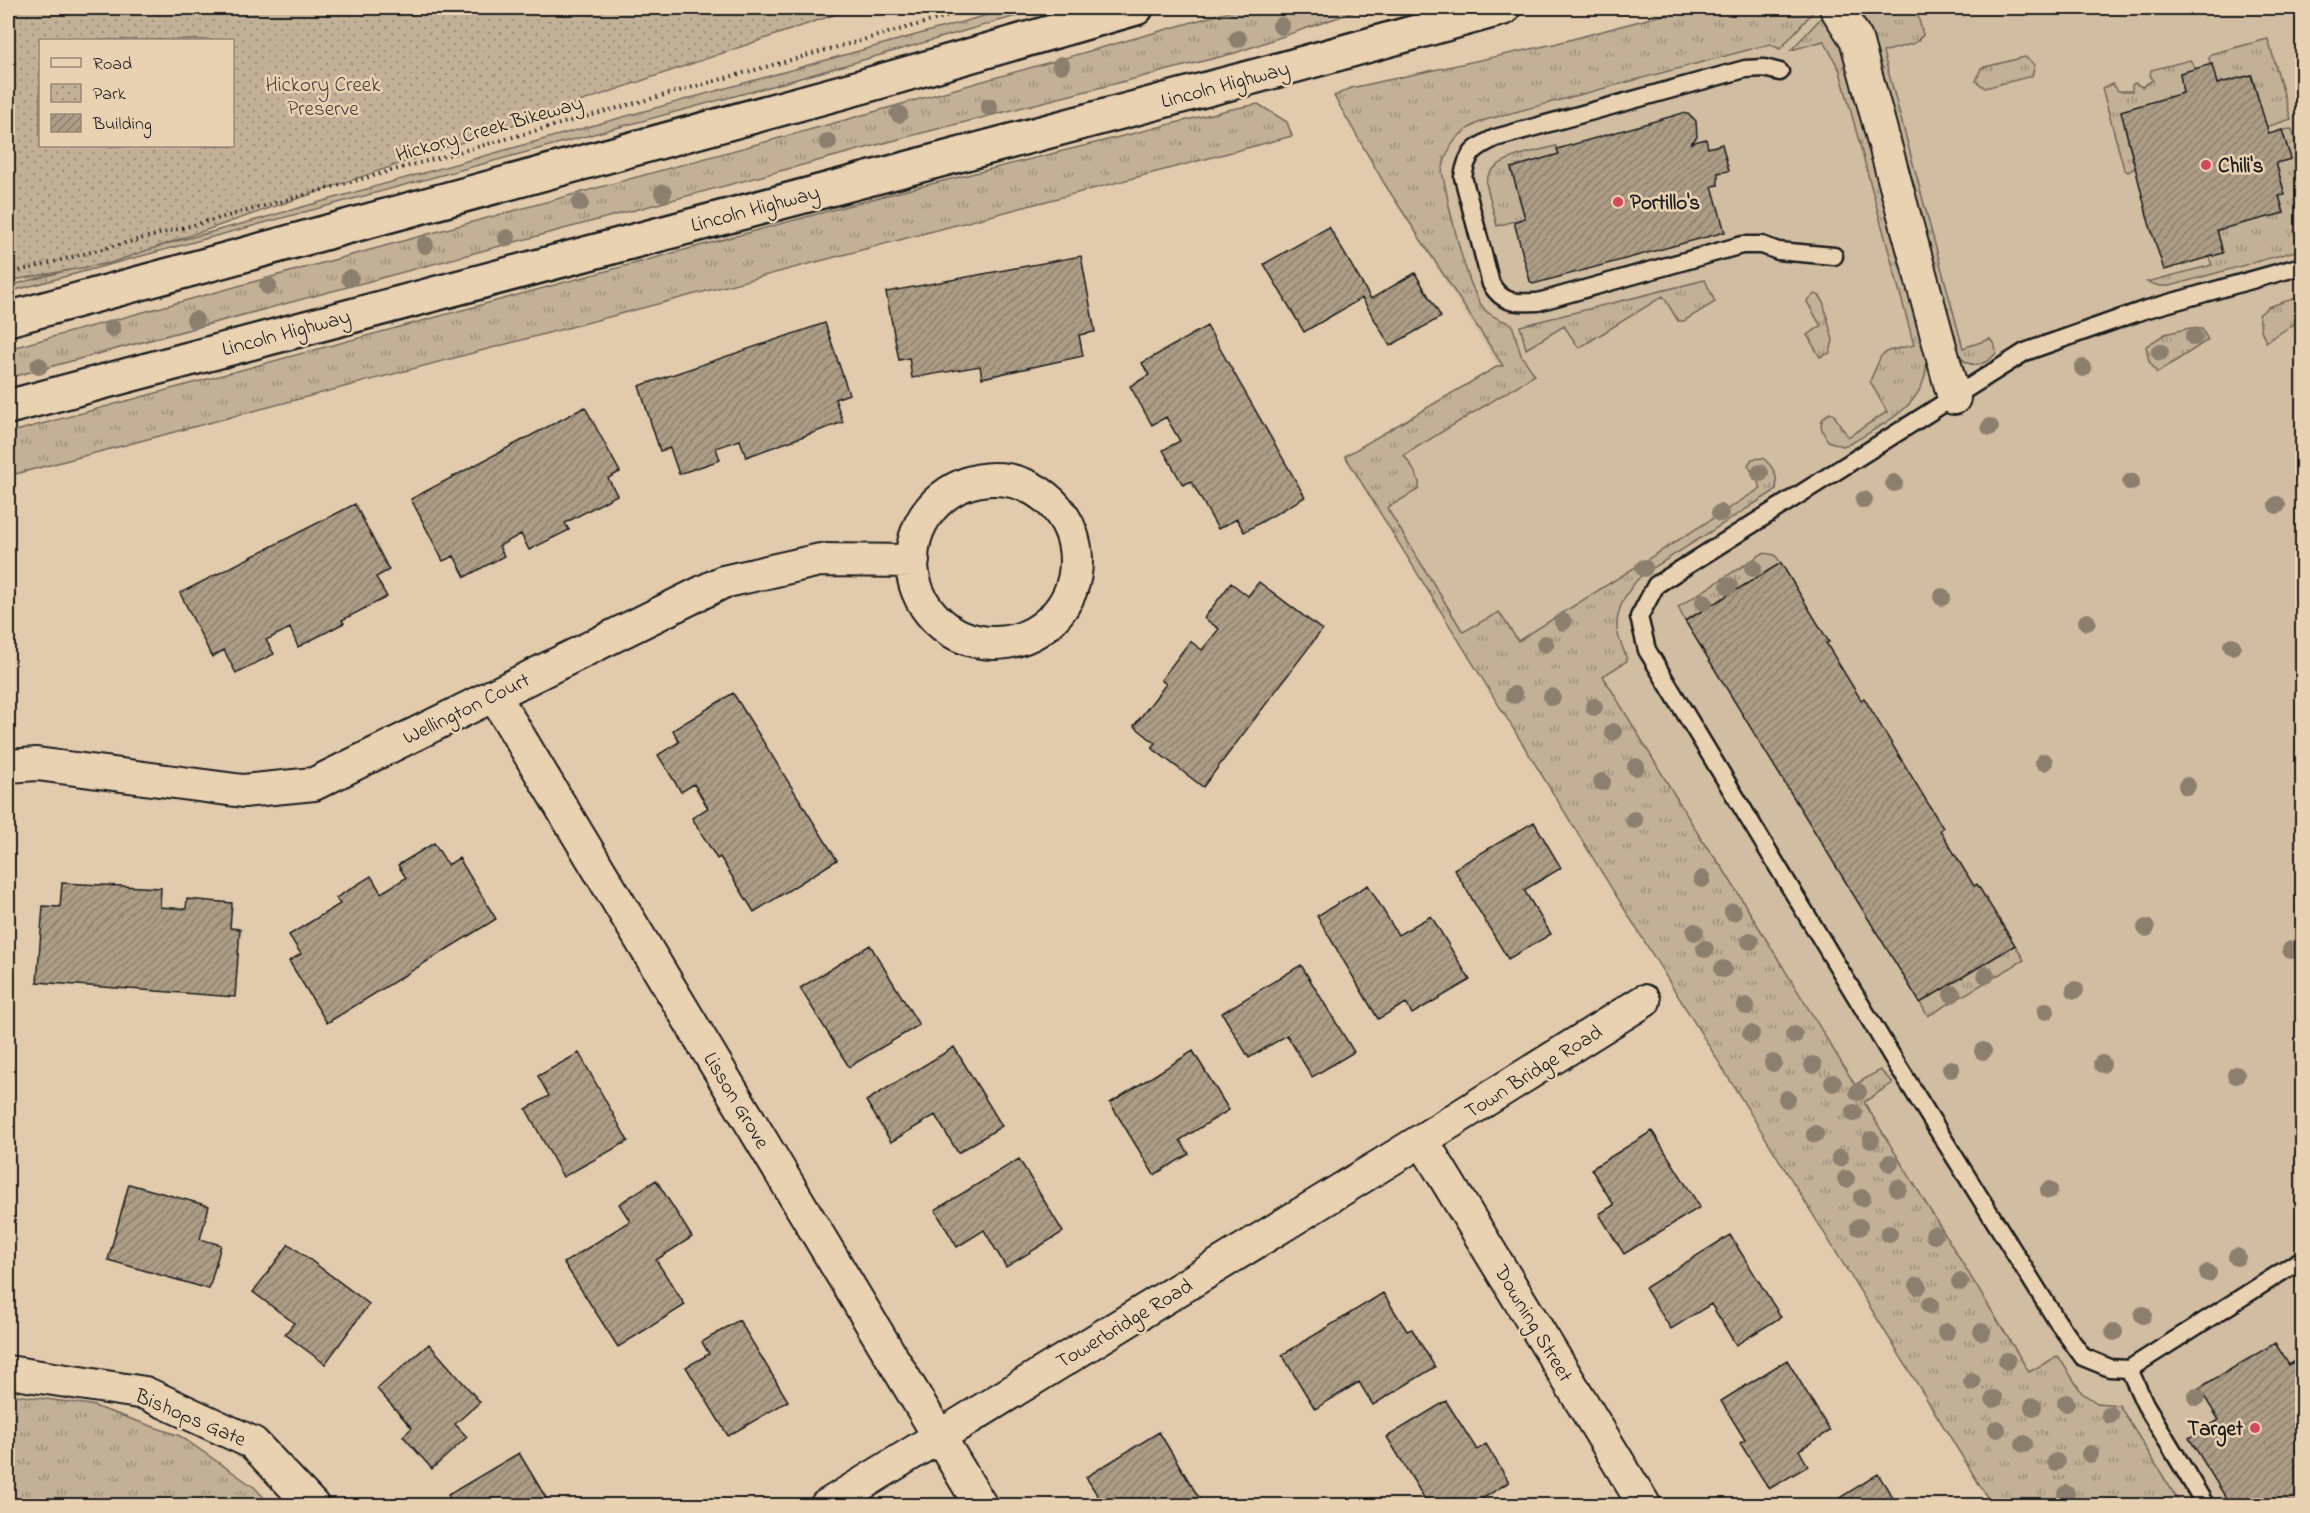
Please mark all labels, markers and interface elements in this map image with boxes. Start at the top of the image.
legend [39,39,234,147]
text: Road [93,52,132,78]
street label: Lincoln Highway [1158,54,1294,119]
park label: Hickory Creek Preserve [266,71,381,125]
text: Park [93,82,126,108]
street label: Hickory Creek Bikeway [392,89,587,173]
text: Building [92,112,152,139]
place label: Chili's [2218,152,2264,182]
marker: Chili's [2199,158,2213,172]
street label: Lincoln Highway [688,178,824,243]
place label: Portillo's [1630,189,1700,219]
marker: Portillo's [1611,195,1625,209]
street label: Lincoln Highway [219,302,355,367]
street label: Wellington Court [398,666,536,755]
street label: Town Bridge Road [1459,1018,1610,1129]
street label: Lisson Grove [695,1047,776,1156]
street label: Downing Street [1483,1259,1579,1389]
street label: Towerbridge Road [1051,1272,1200,1379]
street label: Bishops Gate [129,1382,251,1456]
place label: Target [2187,1415,2244,1447]
marker: Target [2248,1421,2262,1435]

